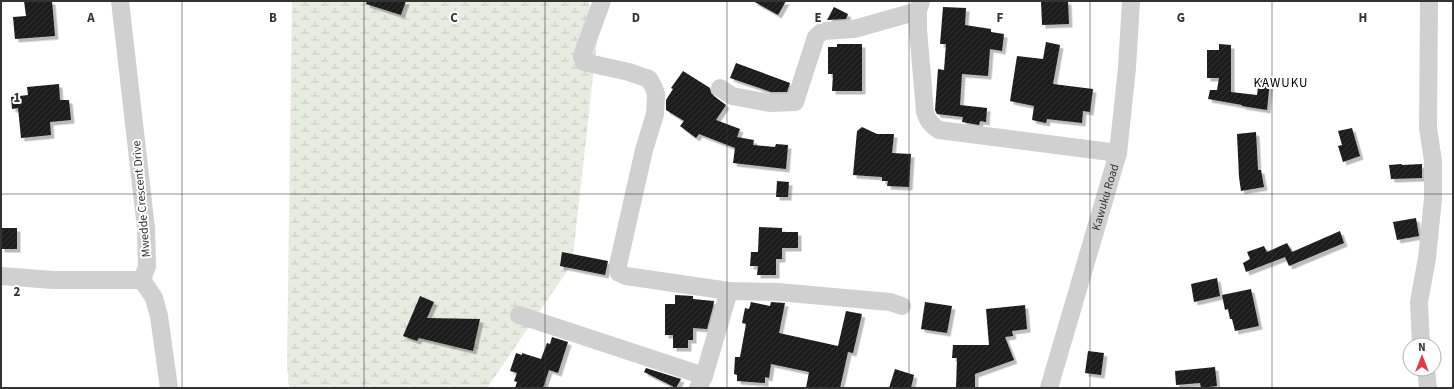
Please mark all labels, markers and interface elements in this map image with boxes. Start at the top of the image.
text: A [86,9,95,27]
text: B [269,9,277,27]
text: C [450,9,458,27]
text: D [632,9,640,27]
text: E [814,9,822,27]
text: F [997,9,1004,27]
text: G [1177,9,1185,27]
text: H [1359,9,1367,27]
district label: KAWUKU [1254,74,1308,92]
text: 1 [14,89,21,107]
street label: Mwedde Crescent Drive [128,140,155,258]
street label: Kawuku Road [1088,162,1123,233]
text: 2 [14,283,21,301]
north arrow [1402,337,1442,377]
text: N [1418,340,1426,355]

